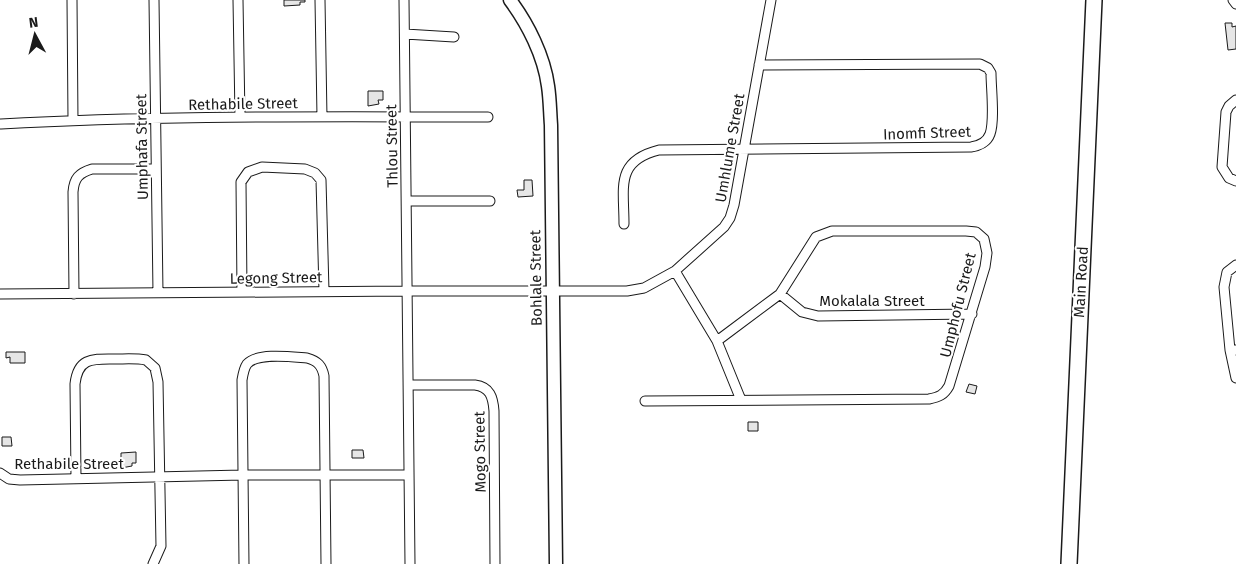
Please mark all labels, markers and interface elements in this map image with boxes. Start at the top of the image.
north arrow [10,10,60,60]
text: N [28,14,39,32]
street label: Umhlume Street [712,92,749,204]
street label: Umphafa Street [132,93,152,200]
street label: Rethabile Street [188,94,299,114]
street label: Thlou Street [382,104,402,188]
street label: Inomfi Street [883,122,972,144]
street label: Bohlale Street [526,229,546,326]
street label: Main Road [1070,246,1092,318]
street label: Umphofu Street [936,250,980,359]
street label: Legong Street [229,268,323,288]
street label: Mokalala Street [819,292,925,310]
street label: Mogo Street [470,411,490,493]
street label: Rethabile Street [14,455,124,473]

